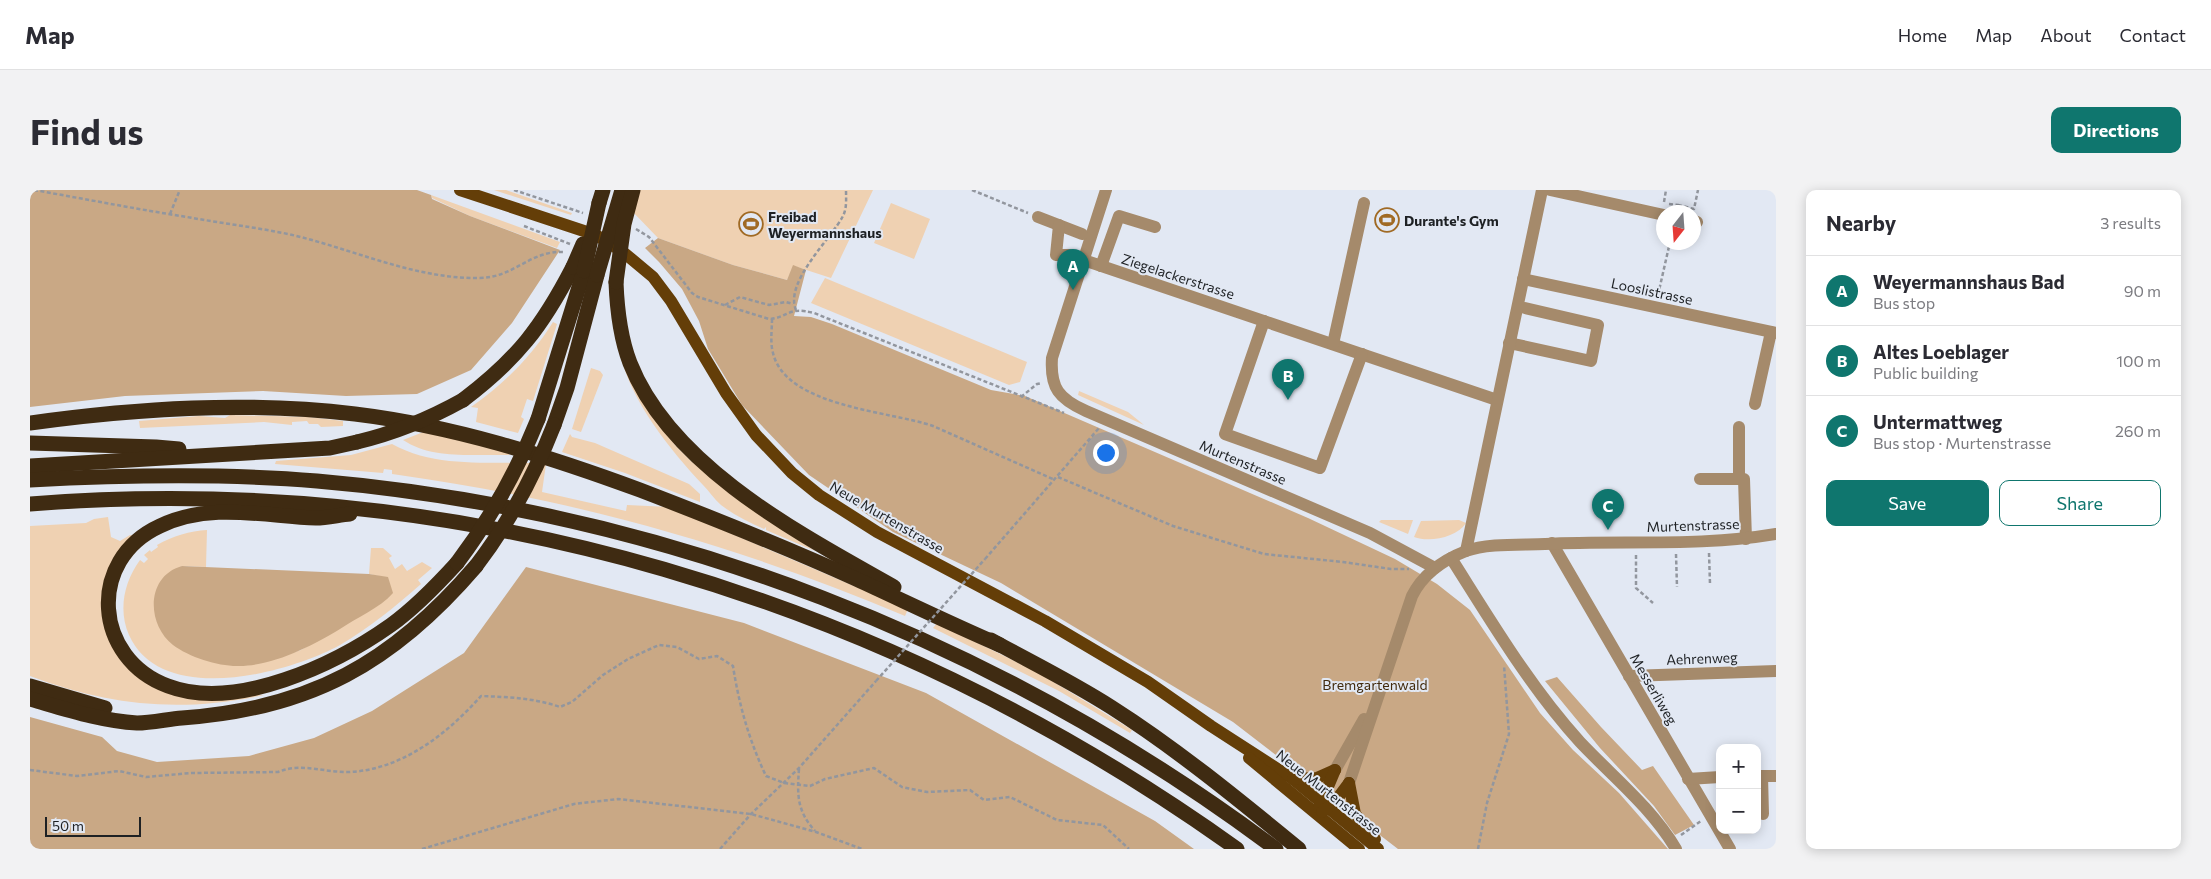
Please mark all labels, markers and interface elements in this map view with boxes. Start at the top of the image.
text: Map [25,20,75,49]
text: Home [1898,24,1947,46]
text: Map [1975,24,2012,46]
text: About [2040,24,2092,46]
text: Contact [2120,24,2186,46]
button: Directions [2051,107,2181,153]
text: Find us [30,109,144,152]
north arrow [1656,205,1701,250]
sports icon: Durante's Gym [1374,207,1400,233]
place label: Freibad Weyermannshaus [768,208,882,241]
text: Nearby [1826,210,1896,235]
sports icon: Freibad Weyermannshaus [738,211,764,237]
place label: Durante's Gym [1404,212,1499,229]
text: 3 results [2100,213,2161,232]
pin: A [1057,249,1089,290]
street label: Ziegelackerstrasse [1119,250,1237,302]
text: Weyermannshaus Bad [1873,270,2065,293]
street label: Looslistrasse [1610,274,1694,308]
text: A [1836,281,1848,300]
text: 90 m [2124,281,2161,300]
text: Bus stop [1873,293,1935,312]
text: Altes Loeblager [1873,340,2009,363]
text: B [1837,351,1847,370]
text: 100 m [2116,351,2161,370]
pin: B [1272,359,1304,400]
text: Public building [1873,363,1978,382]
text: Untermattweg [1873,410,2002,433]
text: C [1837,421,1847,440]
text: 260 m [2115,421,2161,440]
text: Bus stop · Murtenstrasse [1873,433,2051,452]
street label: Murtenstrasse [1197,436,1289,488]
your location [1093,440,1119,466]
street label: Neue Murtenstrasse [827,477,947,557]
button: Save [1826,480,1989,526]
button: Share [1999,480,2161,526]
pin: C [1592,489,1624,530]
street label: Murtenstrasse [1646,515,1740,535]
street label: Aehrenweg [1666,648,1738,668]
street label: Messerliweg [1627,650,1681,728]
park label: Bremgartenwald [1322,676,1428,693]
map controls [1716,744,1761,834]
button: + [1716,744,1761,789]
street label: Neue Murtenstrasse [1273,746,1385,838]
button: − [1716,789,1761,834]
scale bar [45,814,141,837]
text: 50 m [52,817,84,834]

